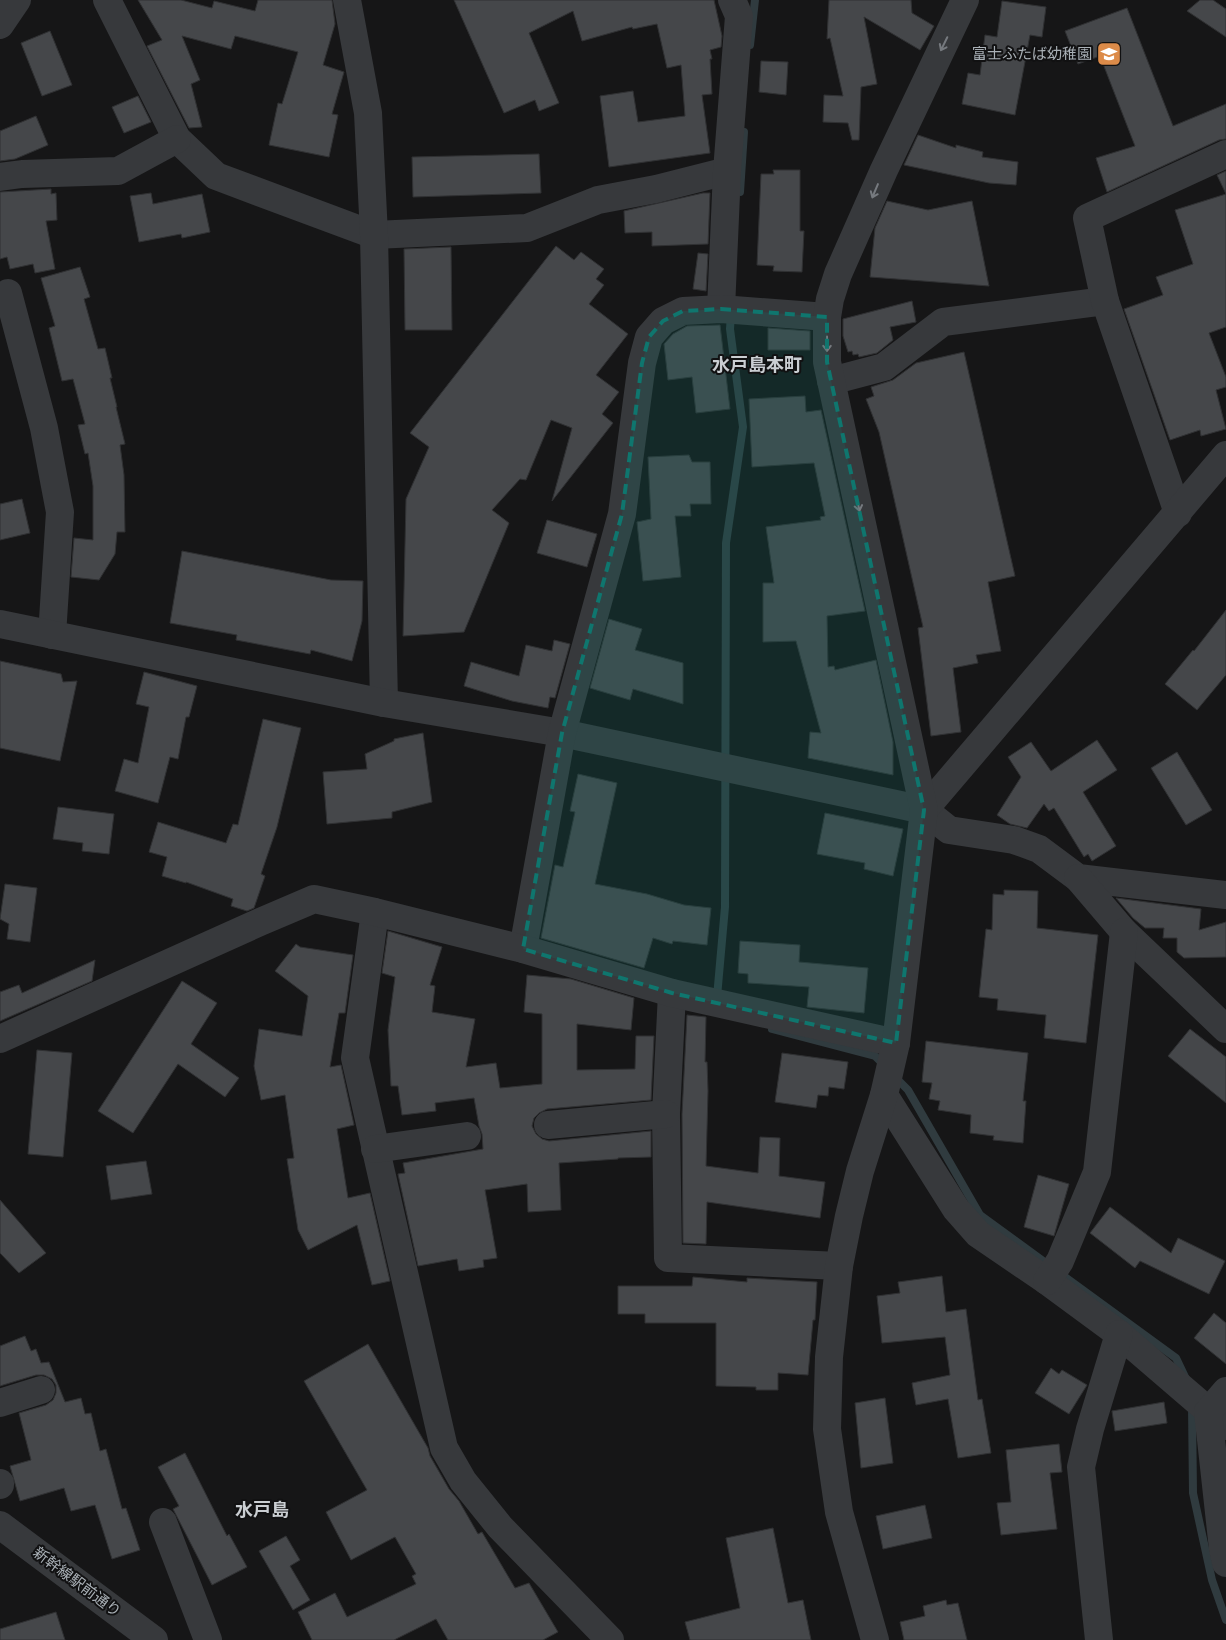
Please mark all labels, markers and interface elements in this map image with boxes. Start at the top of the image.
one-way arrow [939,36,948,51]
school or university icon: 富士ふたば幼稚園 [1096,41,1122,67]
place label: 富士ふたば幼稚園 [972,45,1092,63]
one-way arrow [869,183,879,198]
one-way arrow [822,336,832,352]
district label: 水戸島本町 [712,354,802,376]
one-way arrow [853,495,863,511]
district label: 水戸島 [235,1499,289,1521]
street label: 新幹線駅前通り [30,1543,124,1621]

